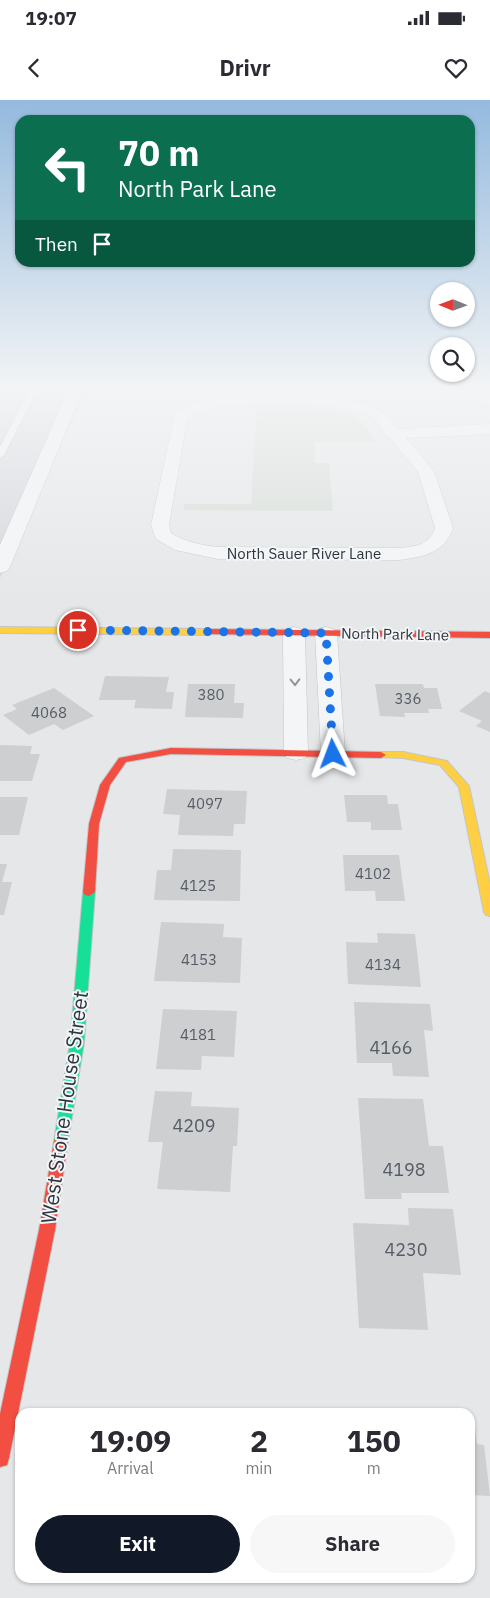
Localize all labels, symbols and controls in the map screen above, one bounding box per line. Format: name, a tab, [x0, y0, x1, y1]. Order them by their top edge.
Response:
text: 19:07	[25, 6, 77, 30]
text: Drivr	[219, 53, 271, 82]
icon: back	[20, 54, 48, 82]
icon: heart	[442, 54, 470, 82]
text: 70 m	[118, 130, 200, 176]
icon: left	[35, 135, 100, 200]
text: North Park Lane	[118, 174, 277, 203]
icon: arrive	[88, 230, 116, 258]
text: Then	[35, 232, 78, 256]
north arrow	[430, 282, 475, 328]
map controls	[430, 282, 475, 382]
button: search	[430, 337, 475, 382]
street label: North Sauer River Lane	[227, 544, 381, 563]
pin	[57, 609, 99, 651]
icon: arrive	[64, 616, 92, 644]
street label: North Park Lane	[341, 624, 449, 644]
one-way arrow	[290, 678, 300, 686]
house number: 380	[197, 685, 225, 704]
house number: 336	[394, 689, 422, 708]
house number: 4068	[31, 703, 67, 722]
position arrow	[306, 727, 358, 779]
house number: 4097	[187, 794, 223, 813]
house number: 4102	[355, 864, 391, 883]
house number: 4125	[180, 876, 216, 895]
house number: 4153	[181, 950, 217, 969]
house number: 4134	[365, 955, 401, 974]
street label: West Stone House Street	[34, 989, 94, 1225]
house number: 4181	[180, 1025, 216, 1044]
house number: 4166	[369, 1036, 413, 1059]
house number: 4209	[172, 1114, 216, 1137]
house number: 4198	[382, 1158, 426, 1181]
house number: 4230	[384, 1238, 428, 1261]
text: 19:09	[89, 1421, 171, 1460]
text: 2	[250, 1421, 268, 1460]
text: 150	[347, 1421, 401, 1460]
text: Arrival	[107, 1458, 154, 1478]
text: min	[245, 1458, 272, 1478]
text: m	[367, 1458, 381, 1478]
button: Exit	[35, 1515, 240, 1573]
button: Share	[250, 1515, 455, 1573]

